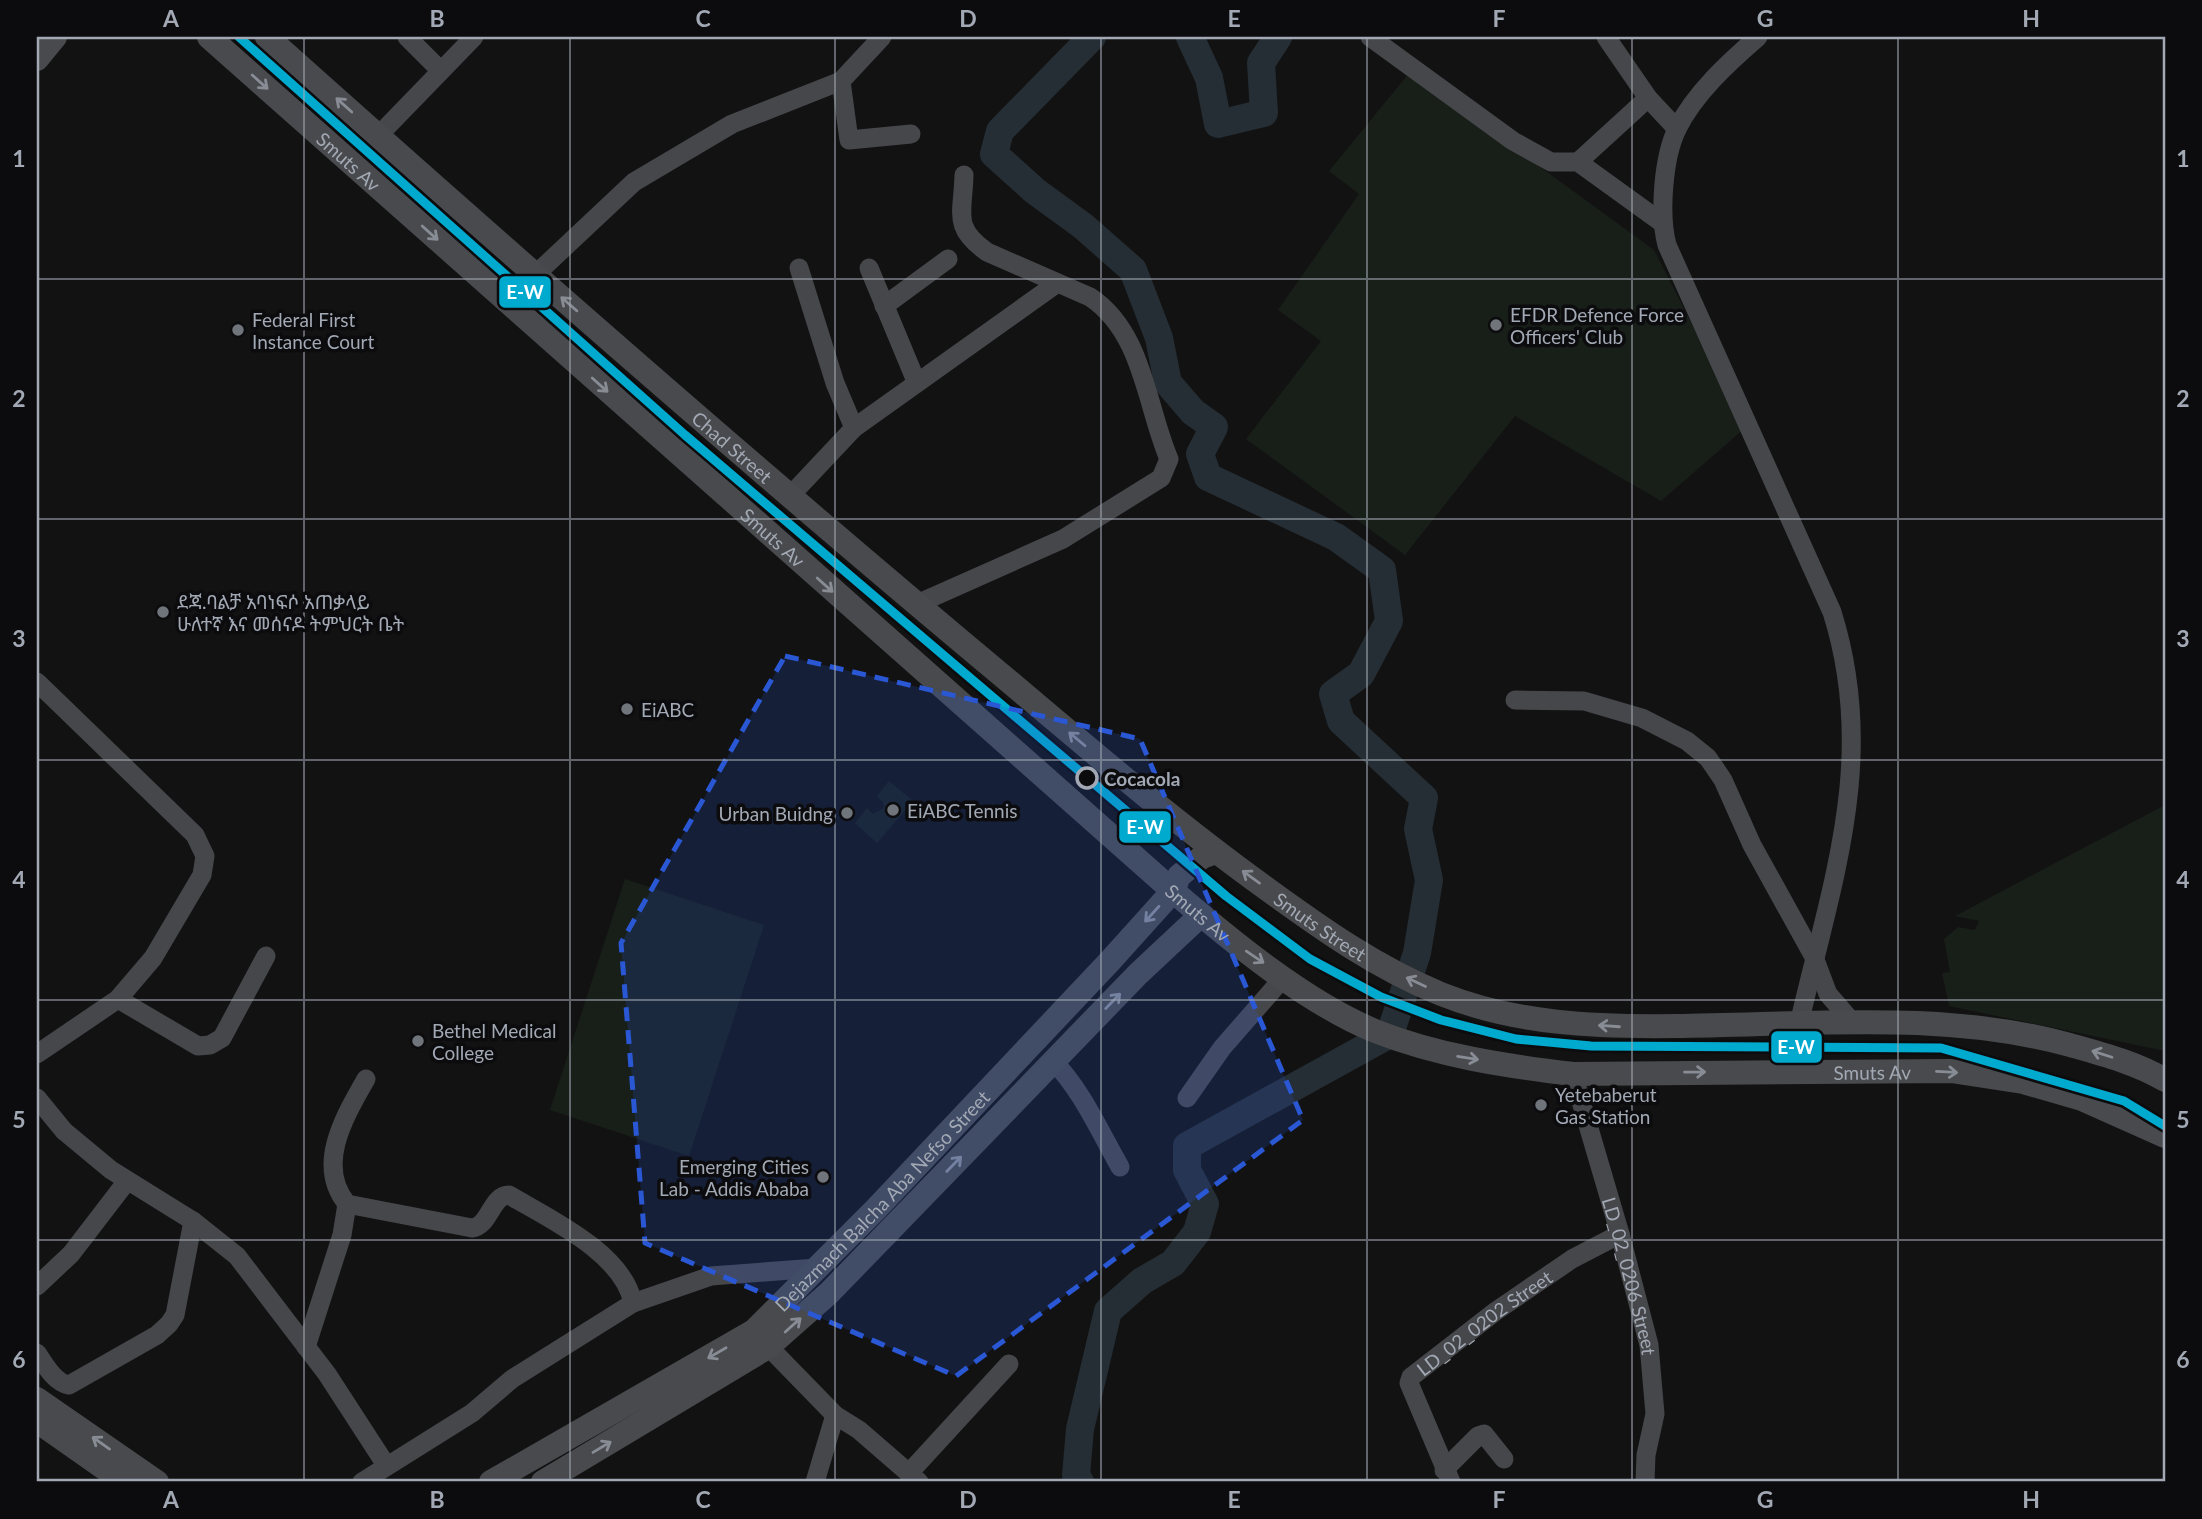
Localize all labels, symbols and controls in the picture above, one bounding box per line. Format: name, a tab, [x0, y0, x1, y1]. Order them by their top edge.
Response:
text: A	[162, 4, 180, 32]
text: B	[429, 4, 445, 32]
text: C	[695, 4, 711, 32]
text: D	[959, 4, 977, 32]
text: E	[1227, 4, 1241, 32]
text: F	[1492, 4, 1506, 32]
text: G	[1757, 4, 1773, 32]
text: H	[2022, 4, 2040, 32]
one-way arrow	[251, 74, 269, 90]
one-way arrow	[336, 97, 353, 114]
street label: Smuts Av	[312, 127, 386, 195]
text: 1	[12, 144, 26, 172]
text: 1	[2176, 144, 2190, 172]
one-way arrow	[421, 225, 438, 242]
line badge: E-W	[498, 275, 552, 309]
text: E-W	[506, 280, 544, 303]
one-way arrow	[561, 296, 579, 312]
place label: EFDR Defence Force Officers' Club	[1510, 303, 1684, 348]
place label: Federal First Instance Court	[252, 308, 374, 353]
marker: EFDR Defence Force Officers' Club	[1488, 317, 1504, 333]
marker: Federal First Instance Court	[230, 322, 246, 338]
one-way arrow	[591, 377, 609, 393]
text: 2	[12, 384, 26, 412]
text: 2	[2176, 384, 2190, 412]
street label: Chad Street	[688, 406, 777, 488]
street label: Smuts Av	[737, 503, 810, 571]
one-way arrow	[816, 577, 834, 593]
place label: ደጃ.ባልቻ አባነፍሶ አጠቃላይ ሁለተኛ እና መሰናዶ ትምህርት ቤት	[177, 590, 405, 635]
marker: ደጃ.ባልቻ አባነፍሶ አጠቃላይ ሁለተኛ እና መሰናዶ ትምህርት ቤት	[155, 604, 171, 620]
text: 3	[12, 624, 26, 652]
text: 3	[2176, 624, 2190, 652]
place label: EiABC	[641, 698, 695, 721]
marker: EiABC	[619, 701, 635, 717]
one-way arrow	[1069, 731, 1087, 747]
marker: Cocacola	[1076, 767, 1098, 789]
place label: Cocacola	[1104, 767, 1180, 790]
place label: EiABC Tennis	[907, 799, 1018, 822]
place label: Urban Buidng	[718, 802, 833, 825]
marker: EiABC Tennis	[885, 802, 901, 818]
marker: Urban Buidng	[839, 805, 855, 821]
line badge: E-W	[1118, 810, 1172, 844]
text: E-W	[1126, 815, 1164, 838]
text: 4	[12, 865, 26, 893]
text: 4	[2176, 865, 2190, 893]
one-way arrow	[1241, 870, 1260, 885]
street label: Smuts Av	[1161, 879, 1235, 946]
street label: Smuts Street	[1270, 887, 1371, 965]
one-way arrow	[1144, 905, 1160, 923]
one-way arrow	[1245, 949, 1264, 964]
one-way arrow	[1406, 975, 1427, 989]
one-way arrow	[1104, 993, 1121, 1010]
place label: Bethel Medical College	[432, 1019, 556, 1064]
one-way arrow	[1598, 1019, 1620, 1032]
line badge: E-W	[1770, 1030, 1823, 1064]
marker: Bethel Medical College	[410, 1033, 426, 1049]
text: E-W	[1777, 1035, 1815, 1058]
one-way arrow	[2092, 1047, 2114, 1059]
one-way arrow	[1457, 1052, 1479, 1065]
street label: Smuts Av	[1833, 1060, 1911, 1083]
one-way arrow	[1683, 1065, 1706, 1079]
one-way arrow	[1935, 1065, 1958, 1078]
place label: Yetebaberut Gas Station	[1555, 1083, 1657, 1128]
street label: Dejazmach Balcha Aba Nefso Street	[769, 1085, 994, 1316]
marker: Yetebaberut Gas Station	[1533, 1097, 1549, 1113]
text: 5	[12, 1105, 26, 1133]
text: 5	[2176, 1105, 2190, 1133]
place label: Emerging Cities Lab - Addis Ababa	[659, 1155, 809, 1200]
one-way arrow	[946, 1155, 962, 1173]
marker: Emerging Cities Lab - Addis Ababa	[815, 1169, 831, 1185]
street label: LD_02_0206 Street	[1598, 1194, 1661, 1356]
street label: LD_02_0202 Street	[1412, 1265, 1556, 1380]
one-way arrow	[784, 1317, 802, 1333]
text: 6	[12, 1345, 26, 1373]
text: 6	[2176, 1345, 2190, 1373]
one-way arrow	[707, 1346, 727, 1360]
one-way arrow	[92, 1436, 111, 1451]
one-way arrow	[591, 1440, 612, 1453]
text: A	[162, 1485, 180, 1513]
text: B	[429, 1485, 445, 1513]
text: C	[695, 1485, 711, 1513]
text: D	[959, 1485, 977, 1513]
text: E	[1227, 1485, 1241, 1513]
text: F	[1492, 1485, 1506, 1513]
text: G	[1757, 1485, 1773, 1513]
text: H	[2022, 1485, 2040, 1513]

